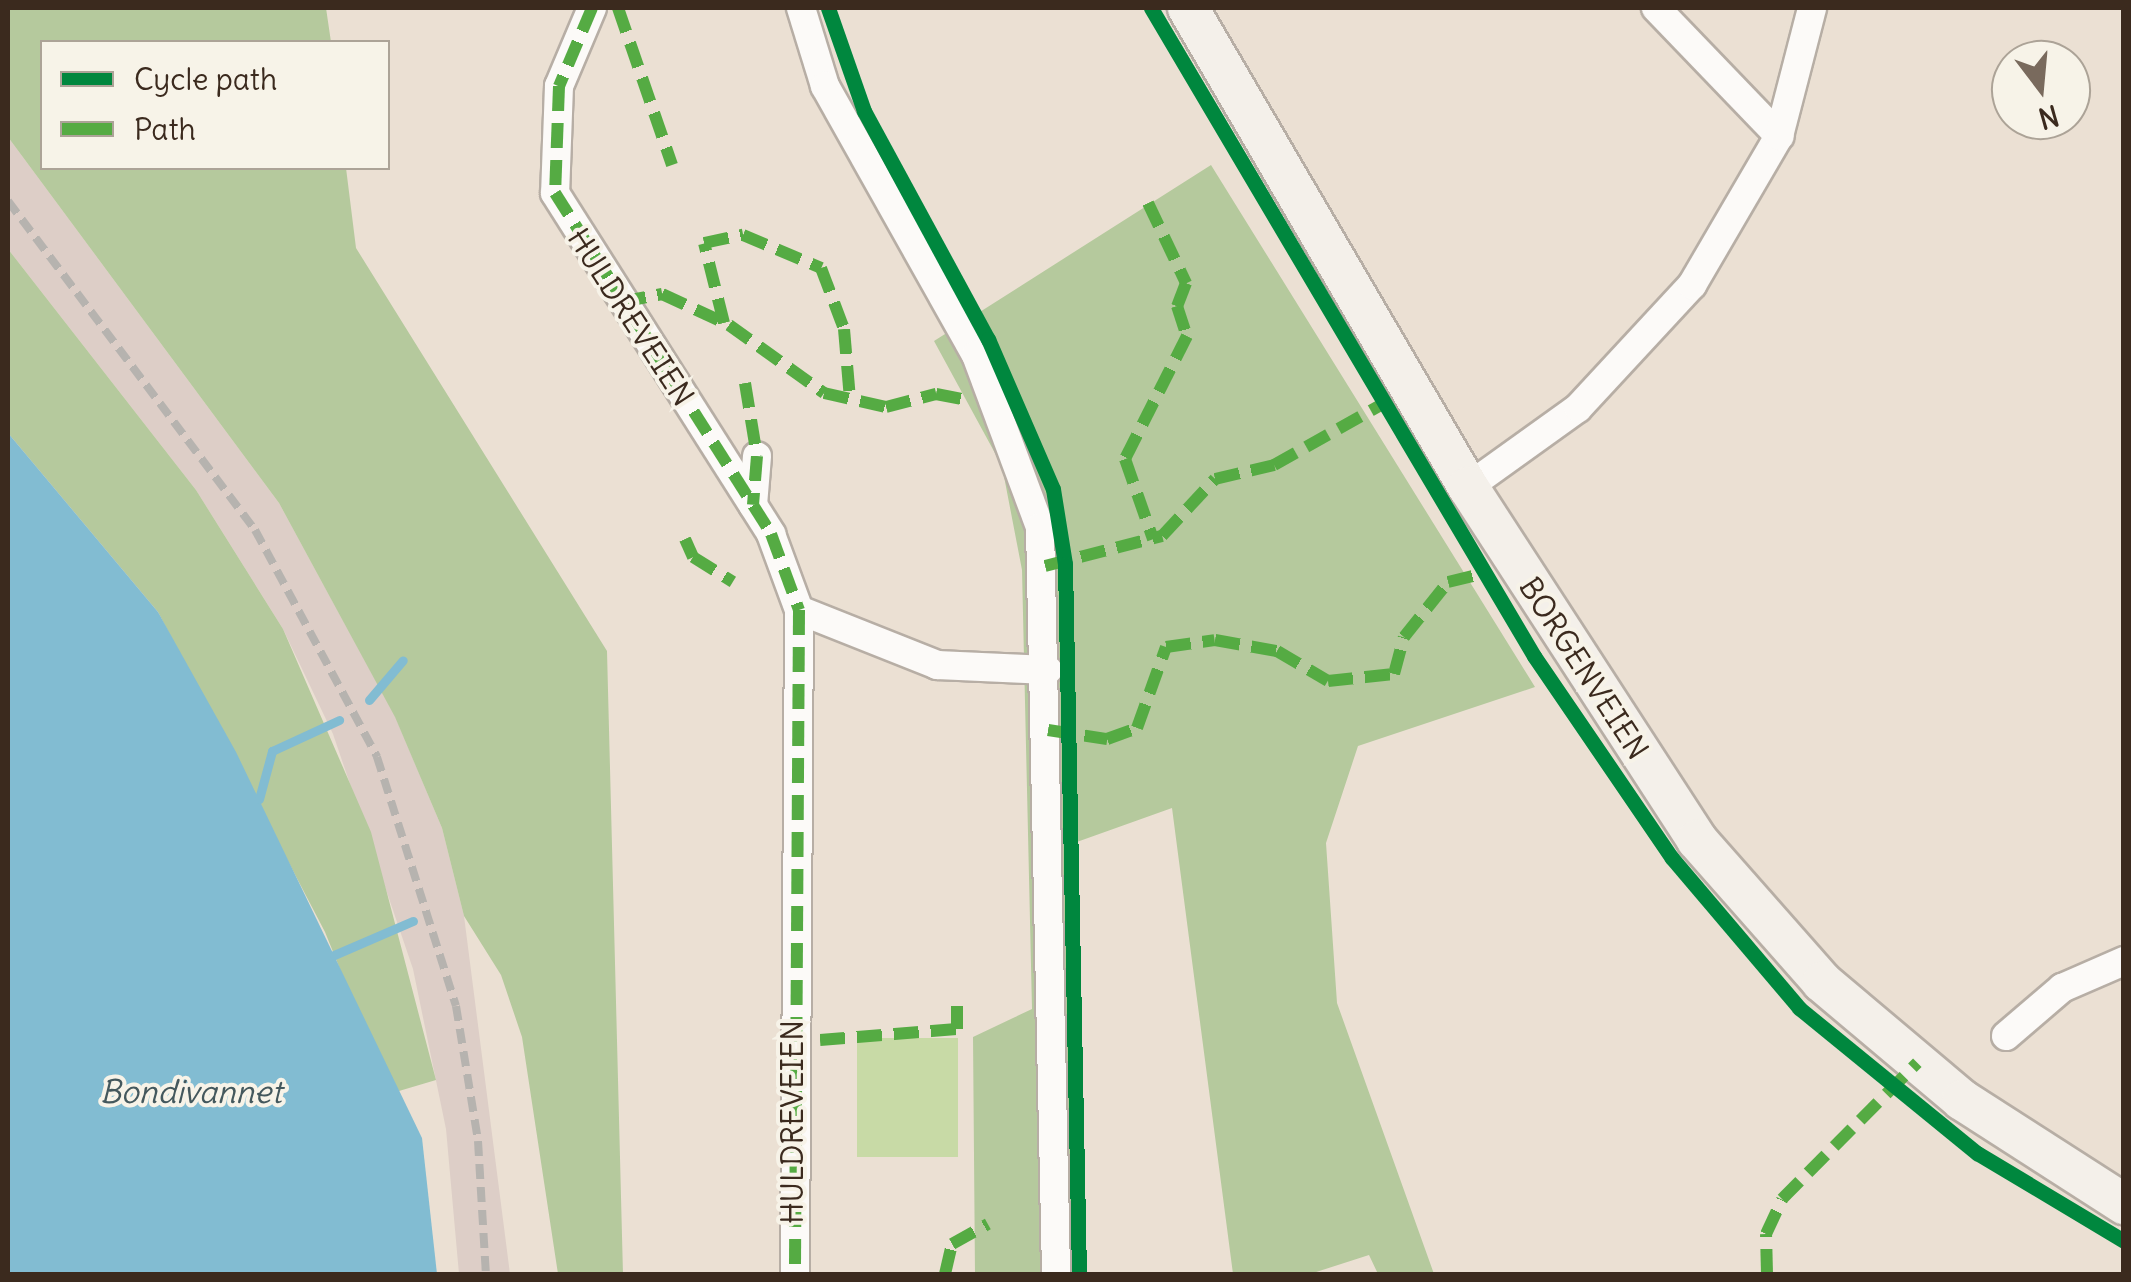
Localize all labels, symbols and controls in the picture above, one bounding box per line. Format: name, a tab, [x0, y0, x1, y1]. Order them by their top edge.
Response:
legend	[40, 40, 390, 170]
north arrow	[1991, 40, 2091, 140]
text: Cycle path	[134, 60, 277, 98]
text: N	[2034, 97, 2063, 137]
text: Path	[134, 110, 196, 148]
street label: HULDREVEIEN	[560, 222, 702, 412]
street label: BORGENVEIEN	[1512, 570, 1656, 766]
street label: HULDREVEIEN	[774, 1020, 810, 1224]
water label: Bondivannet	[100, 1073, 282, 1111]

